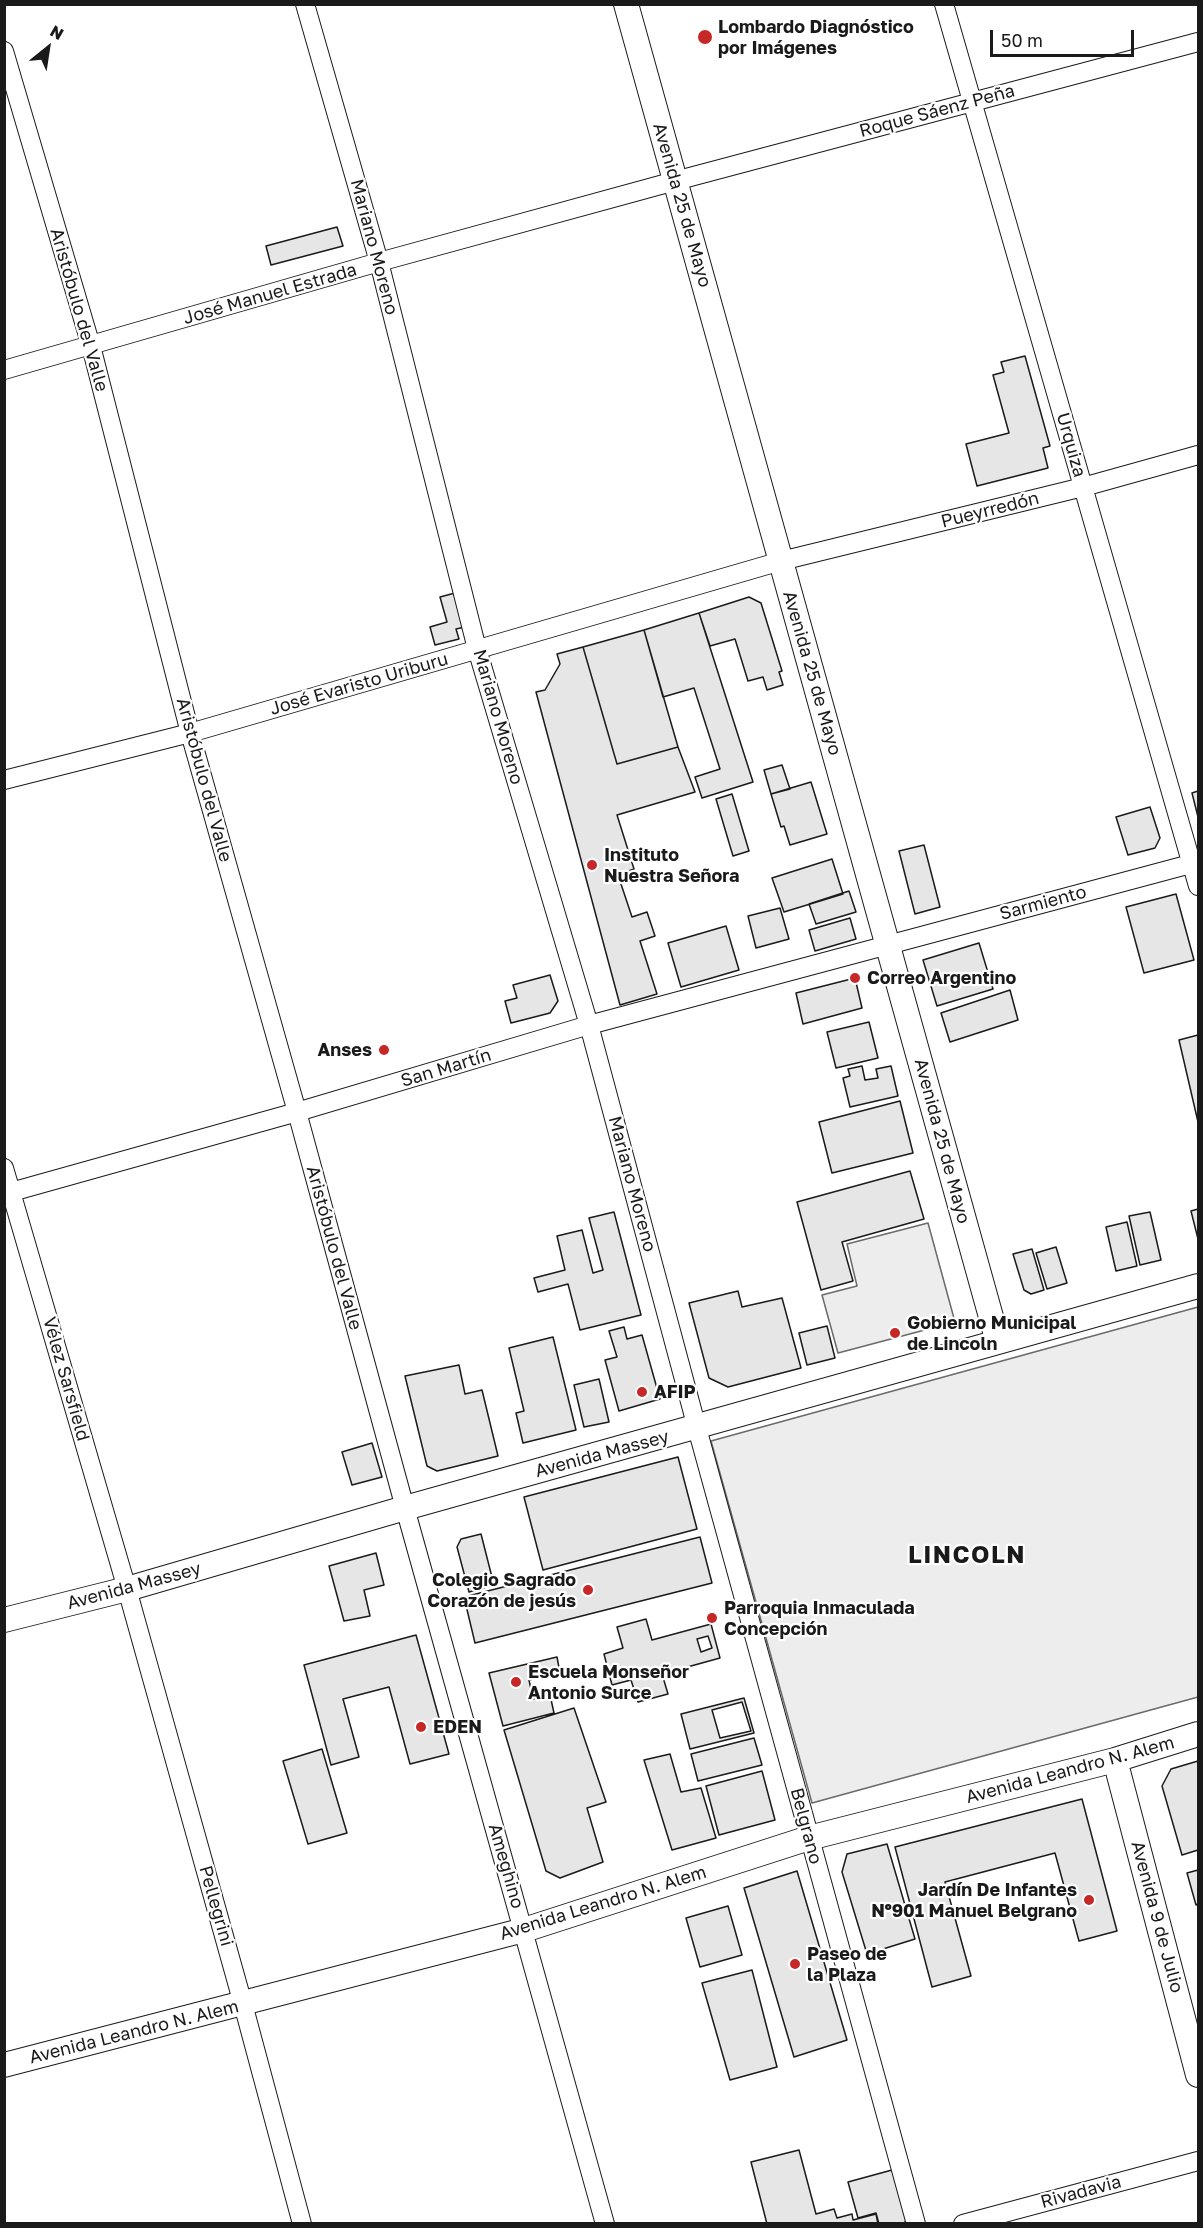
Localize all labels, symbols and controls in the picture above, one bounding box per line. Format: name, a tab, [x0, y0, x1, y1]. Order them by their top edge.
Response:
place label: Lombardo Diagnóstico por Imágenes	[718, 16, 914, 58]
north arrow	[18, 18, 78, 78]
scale bar	[993, 18, 1137, 56]
text: N	[47, 21, 67, 44]
marker: Lombardo Diagnóstico por Imágenes	[696, 28, 714, 46]
text: 50 m	[1001, 29, 1043, 51]
street label: Roque Sáenz Peña	[857, 80, 1017, 142]
street label: Avenida 25 de Mayo	[648, 120, 716, 290]
street label: Mariano Moreno	[346, 177, 402, 317]
street label: Aristóbulo del Valle	[45, 226, 113, 394]
street label: José Manuel Estrada	[181, 259, 359, 329]
street label: Urquiza	[1052, 410, 1090, 480]
street label: Pueyrredón	[939, 487, 1041, 533]
street label: Avenida 25 de Mayo	[778, 588, 846, 758]
street label: Mariano Moreno	[468, 647, 528, 787]
street label: José Evaristo Uriburu	[267, 648, 451, 720]
street label: Aristóbulo del Valle	[172, 696, 236, 864]
place label: Instituto Nuestra Señora	[604, 844, 739, 886]
marker: Instituto Nuestra Señora	[585, 858, 599, 872]
street label: Sarmiento	[997, 881, 1089, 925]
place label: Correo Argentino	[867, 967, 1016, 989]
marker: Correo Argentino	[848, 971, 862, 985]
place label: Anses	[318, 1039, 372, 1061]
marker: Anses	[377, 1043, 391, 1057]
street label: San Martín	[398, 1044, 494, 1092]
street label: Avenida 25 de Mayo	[910, 1056, 974, 1226]
street label: Mariano Moreno	[604, 1114, 660, 1254]
street label: Aristóbulo del Valle	[302, 1164, 366, 1332]
place label: Gobierno Municipal de Lincoln	[907, 1312, 1076, 1354]
street label: Vélez Sarsfield	[38, 1315, 94, 1443]
marker: Gobierno Municipal de Lincoln	[888, 1326, 902, 1340]
place label: AFIP	[654, 1381, 696, 1403]
marker: AFIP	[635, 1385, 649, 1399]
street label: Avenida Massey	[533, 1426, 671, 1482]
district label: LINCOLN	[908, 1541, 1026, 1569]
street label: Avenida Massey	[65, 1558, 203, 1614]
place label: Colegio Sagrado Corazón de jesús	[427, 1569, 576, 1612]
marker: Colegio Sagrado Corazón de jesús	[581, 1583, 595, 1597]
place label: Parroquia Inmaculada Concepción	[724, 1597, 915, 1640]
marker: Parroquia Inmaculada Concepción	[705, 1611, 719, 1625]
place label: Escuela Monseñor Antonio Surce	[528, 1661, 689, 1704]
marker: Escuela Monseñor Antonio Surce	[509, 1675, 523, 1689]
place label: EDEN	[433, 1716, 482, 1738]
marker: EDEN	[414, 1720, 428, 1734]
street label: Avenida Leandro N. Alem	[963, 1732, 1177, 1808]
street label: Belgrano	[785, 1786, 827, 1866]
street label: Ameghino	[484, 1821, 528, 1911]
street label: Avenida 9 de Julio	[1126, 1839, 1188, 1995]
street label: Avenida Leandro N. Alem	[497, 1861, 709, 1945]
street label: Pellegrini	[194, 1863, 238, 1949]
place label: Jardín De Infantes Nº901 Manuel Belgrano	[871, 1879, 1077, 1922]
marker: Jardín De Infantes Nº901 Manuel Belgrano	[1082, 1893, 1096, 1907]
place label: Paseo de la Plaza	[807, 1943, 887, 1986]
marker: Paseo de la Plaza	[788, 1957, 802, 1971]
street label: Avenida Leandro N. Alem	[27, 1996, 241, 2068]
street label: Rivadavia	[1038, 2171, 1124, 2213]

